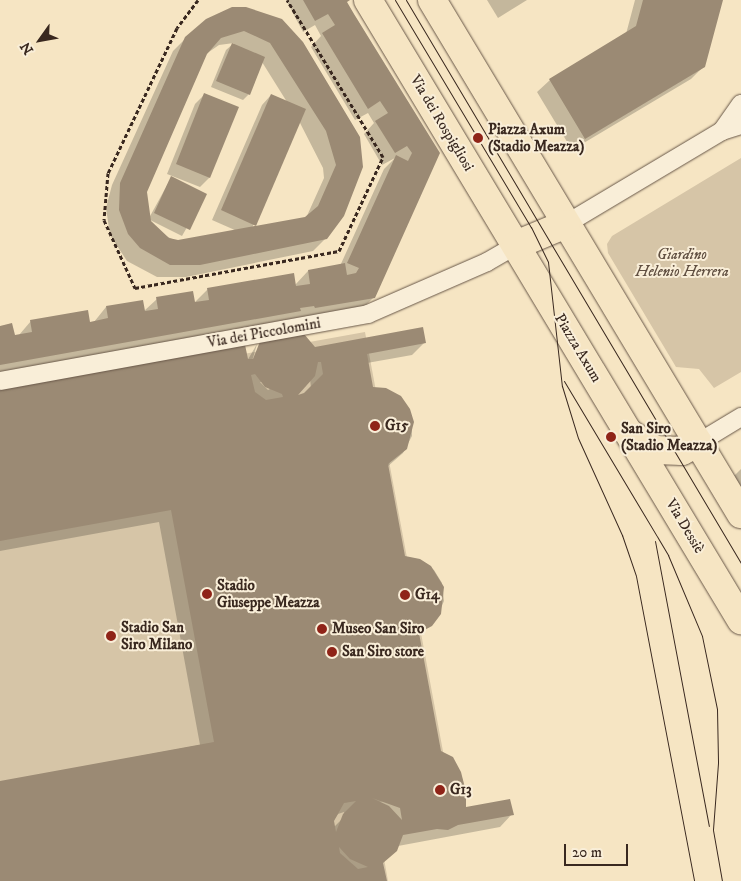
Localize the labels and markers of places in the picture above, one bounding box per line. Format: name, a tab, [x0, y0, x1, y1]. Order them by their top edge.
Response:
place label: Piazza Axum (Stadio Meazza)	[488, 120, 584, 155]
marker: Piazza Axum (Stadio Meazza)	[472, 132, 484, 144]
place label: G15	[385, 417, 408, 435]
place label: San Siro (Stadio Meazza)	[621, 419, 717, 454]
marker: G15	[369, 420, 381, 432]
marker: San Siro (Stadio Meazza)	[605, 431, 617, 443]
place label: Stadio Giuseppe Meazza	[217, 576, 320, 611]
place label: G14	[415, 586, 440, 604]
marker: Stadio Giuseppe Meazza	[201, 588, 213, 600]
marker: G14	[399, 589, 411, 601]
place label: Stadio San Siro Milano	[121, 618, 192, 653]
place label: Museo San Siro	[332, 620, 424, 638]
marker: Museo San Siro	[316, 623, 328, 635]
marker: Stadio San Siro Milano	[105, 630, 117, 642]
place label: San Siro store	[342, 643, 424, 661]
marker: San Siro store	[326, 646, 338, 658]
place label: G13	[450, 781, 472, 799]
marker: G13	[434, 784, 446, 796]

